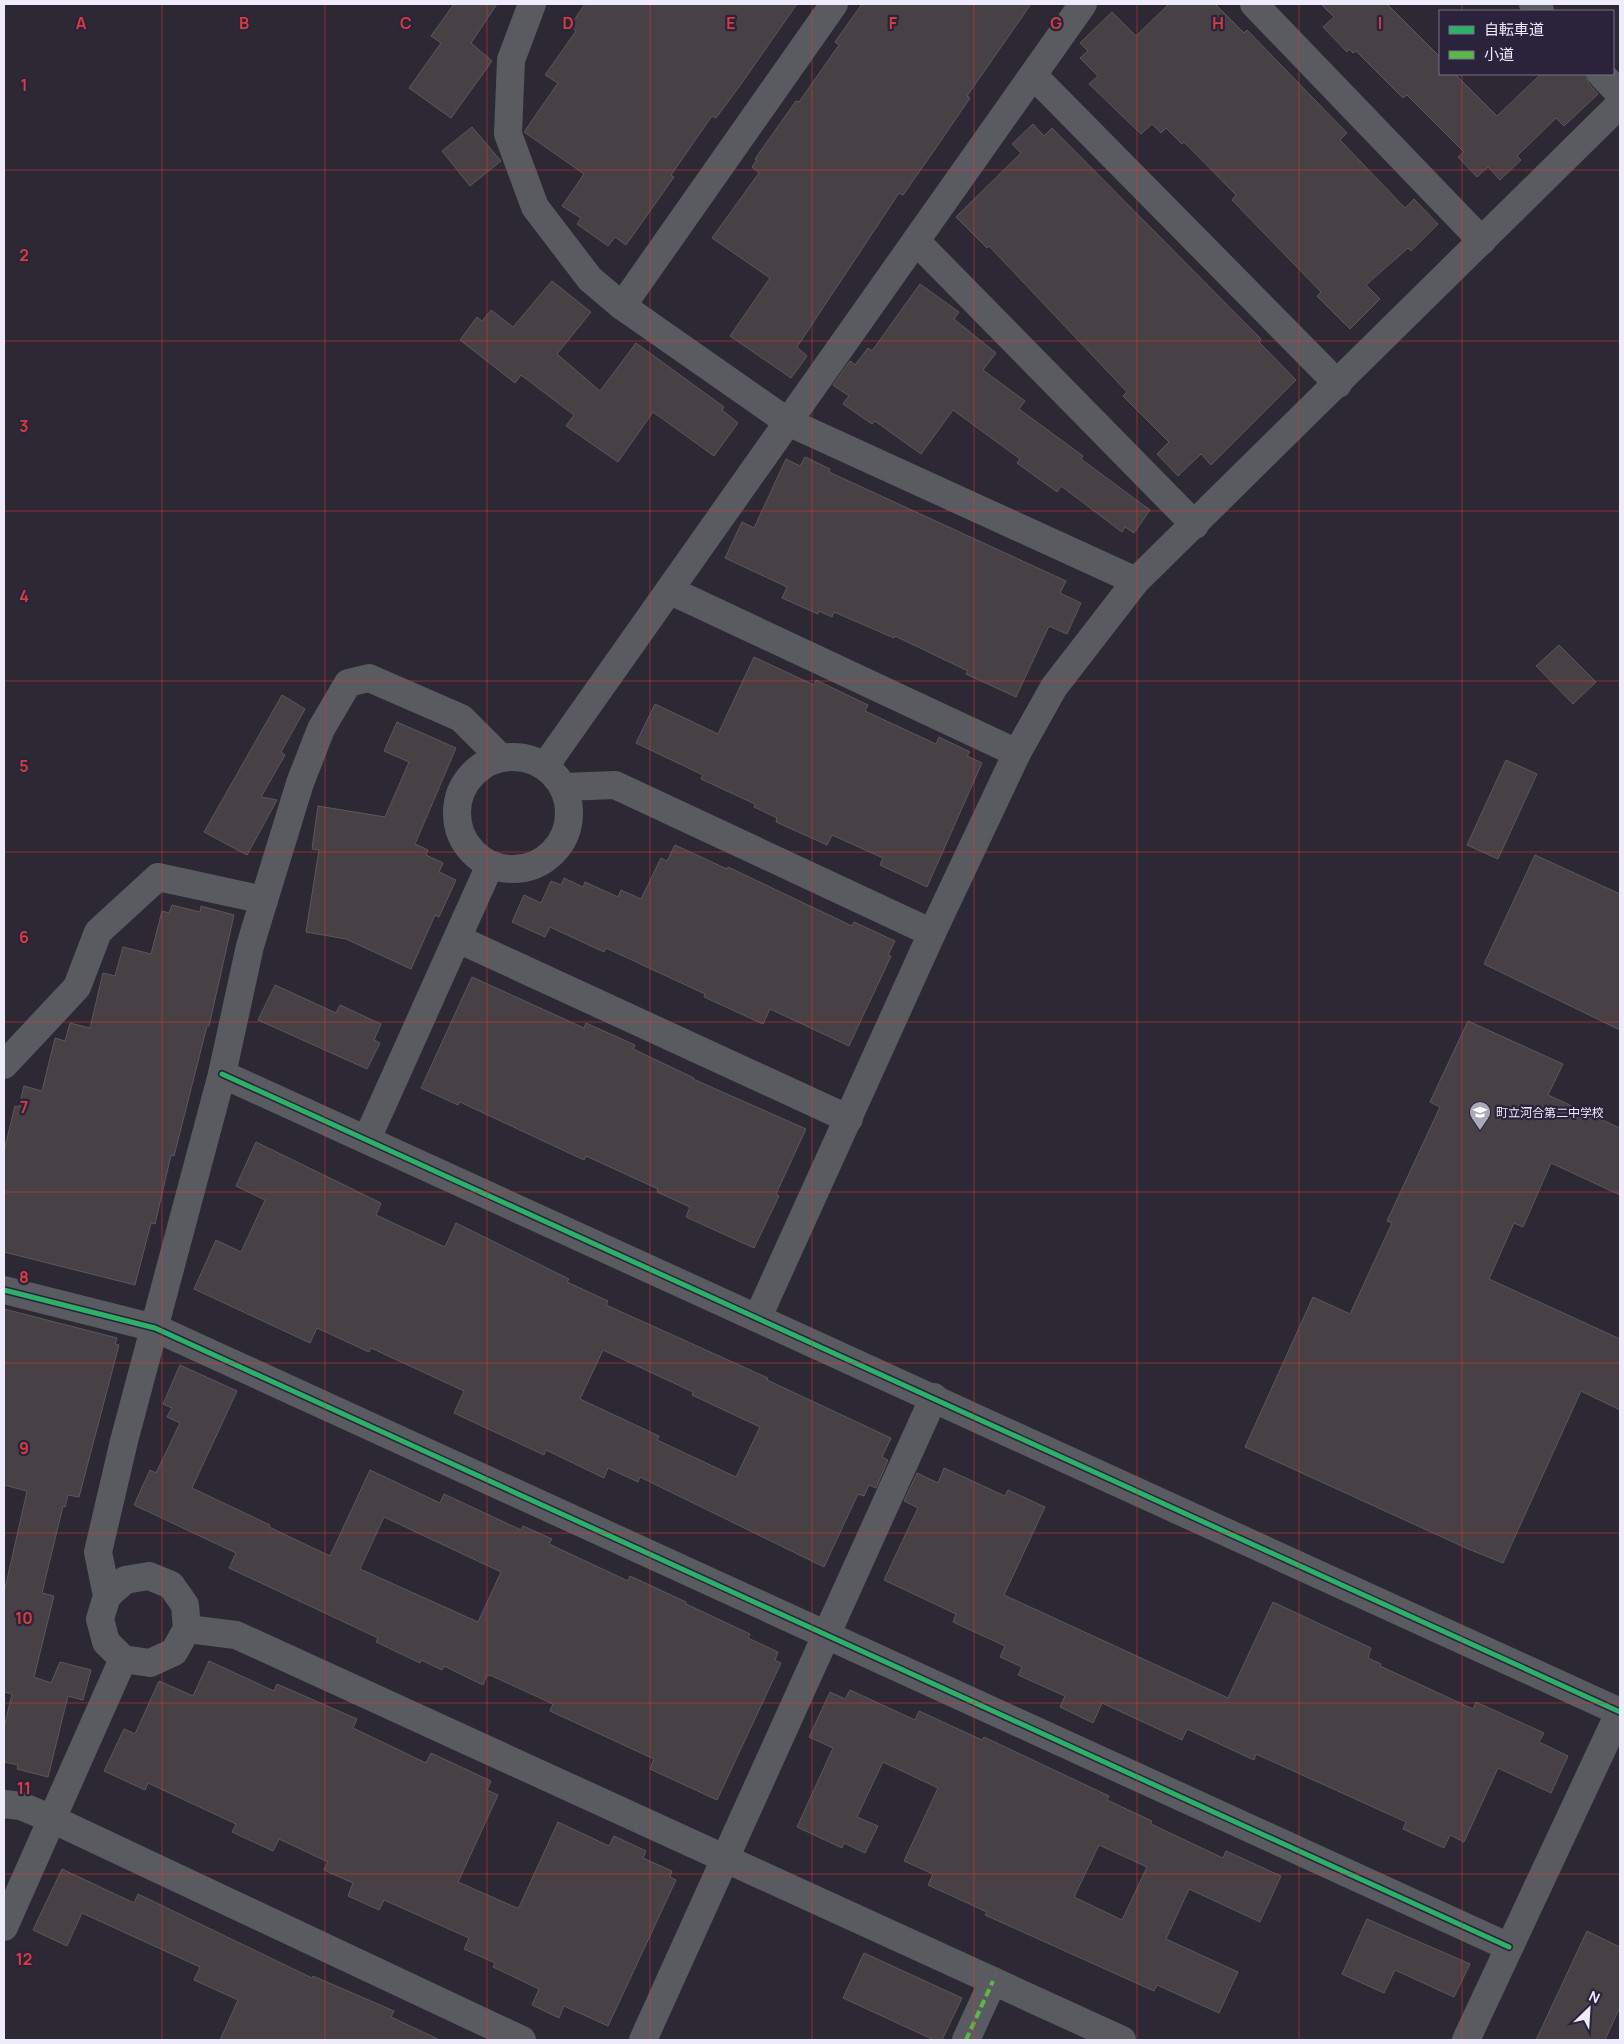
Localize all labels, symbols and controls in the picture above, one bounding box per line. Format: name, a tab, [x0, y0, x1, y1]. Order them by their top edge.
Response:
legend	[1439, 10, 1614, 75]
text: A	[76, 12, 87, 34]
text: B	[239, 12, 249, 34]
text: C	[400, 12, 412, 34]
text: D	[562, 12, 574, 34]
text: E	[726, 12, 736, 34]
text: F	[889, 12, 898, 34]
text: G	[1050, 12, 1062, 34]
text: H	[1212, 12, 1224, 34]
text: I	[1378, 12, 1382, 34]
text: 自転車道	[1484, 19, 1544, 40]
text: 小道	[1484, 44, 1514, 65]
text: 1	[20, 74, 28, 96]
text: 2	[19, 244, 29, 266]
text: 3	[19, 415, 29, 437]
text: 4	[19, 585, 29, 607]
text: 5	[19, 755, 29, 777]
text: 6	[19, 926, 29, 948]
text: 7	[20, 1096, 28, 1118]
school or university icon: 町立河合第二中学校	[1468, 1100, 1492, 1131]
place label: 町立河合第二中学校	[1496, 1104, 1604, 1121]
text: 8	[19, 1266, 29, 1288]
text: 9	[19, 1437, 29, 1459]
text: 10	[15, 1607, 33, 1629]
text: 11	[17, 1777, 31, 1799]
text: 12	[16, 1948, 32, 1970]
north arrow	[1564, 1984, 1614, 2034]
text: N	[1586, 1986, 1603, 2008]

